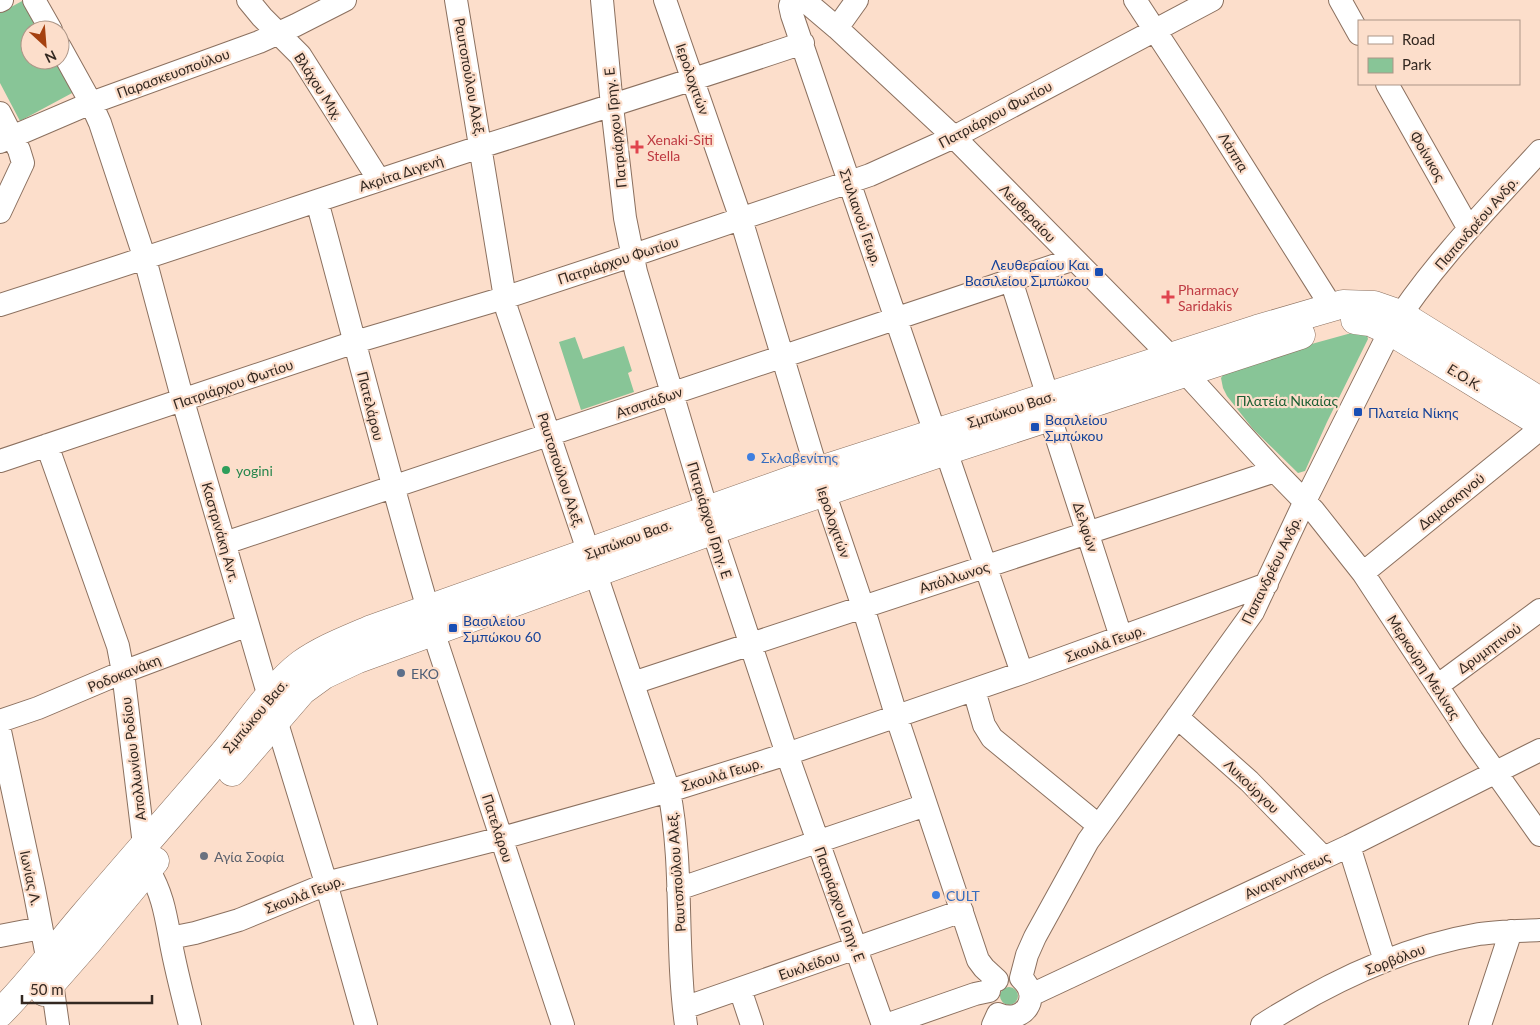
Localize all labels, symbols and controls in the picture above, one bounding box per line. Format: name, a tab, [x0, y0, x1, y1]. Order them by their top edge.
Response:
street label: Ραυτοπούλου Αλεξ.	[451, 16, 489, 138]
north arrow	[20, 20, 70, 70]
legend	[1358, 20, 1520, 85]
text: Road	[1402, 30, 1435, 48]
street label: Ιερολοχιτών	[673, 41, 713, 117]
street label: Παρασκευοπούλου	[114, 45, 232, 101]
text: N	[42, 47, 59, 67]
street label: Βλάχου Μιχ.	[291, 49, 347, 123]
text: Park	[1402, 55, 1432, 73]
street label: Πατριάρχου Γρηγ. Ε	[600, 67, 630, 189]
street label: Πατριάρχου Φωτίου	[935, 77, 1055, 151]
street label: Φοίνικος	[1407, 128, 1449, 185]
street label: Λάππα	[1215, 129, 1253, 175]
place label: Xenaki-Siti Stella	[647, 131, 713, 164]
marker: Xenaki-Siti Stella	[631, 141, 643, 153]
street label: Ακρίτα Διγενή	[357, 151, 445, 195]
street label: Στυλιανού Γεωρ.	[836, 166, 886, 268]
street label: Παπανδρέου Ανδρ.	[1431, 173, 1521, 273]
street label: Λευθεραίου	[996, 181, 1060, 245]
street label: Πατριάρχου Φωτίου	[555, 232, 681, 288]
place label: Λευθεραίου Και Βασιλείου Σμπώκου	[965, 256, 1089, 289]
marker: Λευθεραίου Και Βασιλείου Σμπώκου	[1093, 266, 1105, 278]
place label: Pharmacy Saridakis	[1178, 281, 1239, 314]
marker: Pharmacy Saridakis	[1162, 291, 1174, 303]
street label: Πατριάρχου Φωτίου	[171, 355, 295, 413]
street label: Ε.Ο.Κ.	[1444, 360, 1486, 394]
street label: Πατελάρου	[354, 370, 388, 442]
street label: Ατσιπάδων	[613, 383, 685, 421]
street label: Σμπώκου Βασ.	[965, 387, 1057, 431]
park label: Πλατεία Νικαίας	[1236, 392, 1339, 409]
place label: Πλατεία Νίκης	[1368, 404, 1459, 421]
marker: Πλατεία Νίκης	[1352, 406, 1364, 418]
street label: Ραυτοπούλου Αλεξ.	[534, 410, 588, 530]
place label: Βασιλείου Σμπώκου	[1045, 411, 1107, 444]
marker: Βασιλείου Σμπώκου	[1029, 421, 1041, 433]
place label: Σκλαβενίτης	[761, 449, 839, 466]
marker: Σκλαβενίτης	[745, 451, 757, 463]
street label: Πατριάρχου Γρηγ. Ε	[684, 460, 736, 580]
place label: yogini	[236, 462, 273, 479]
marker: yogini	[220, 464, 232, 476]
street label: Δαμασκηνού	[1414, 469, 1488, 533]
street label: Καστρινάκη Αντ.	[199, 480, 243, 584]
street label: Ιερολοχιτών	[814, 484, 854, 560]
street label: Δελφών	[1070, 500, 1102, 554]
street label: Παπανδρέου Ανδρ.	[1238, 513, 1304, 627]
street label: Σμπώκου Βασ.	[583, 516, 673, 562]
street label: Απόλλωνος	[917, 558, 992, 596]
place label: Βασιλείου Σμπώκου 60	[463, 612, 541, 645]
street label: Μερκούρη Μελίνας	[1384, 612, 1464, 723]
street label: Δρυμητινού	[1454, 619, 1524, 677]
street label: Σκουλά Γεωρ.	[1063, 621, 1147, 665]
marker: Βασιλείου Σμπώκου 60	[447, 622, 459, 634]
street label: Ροδοκανάκη	[85, 651, 163, 695]
place label: ΕΚΟ	[411, 665, 439, 682]
marker: ΕΚΟ	[395, 667, 407, 679]
street label: Σμπώκου Βασ.	[219, 676, 291, 756]
street label: Απολλωνίου Ροδίου	[117, 696, 149, 822]
street label: Σκουλά Γεωρ.	[680, 754, 764, 794]
street label: Λυκούργου	[1221, 756, 1283, 816]
street label: Πατελάρου	[479, 792, 517, 864]
street label: Ραυτοπούλου Αλεξ.	[663, 812, 689, 932]
street label: Πατριάρχου Γρηγ. Ε	[811, 844, 869, 964]
place label: Αγία Σοφία	[214, 848, 285, 865]
street label: Αναγεννήσεως	[1242, 848, 1333, 902]
street label: Ιωνίας Λ.	[17, 849, 45, 907]
marker: Αγία Σοφία	[198, 850, 210, 862]
street label: Σκουλά Γεωρ.	[262, 871, 346, 917]
place label: CULT	[946, 887, 981, 904]
marker: CULT	[930, 889, 942, 901]
street label: Σορβόλου	[1363, 940, 1427, 978]
street label: Ευκλείδου	[776, 947, 842, 983]
scale bar	[22, 972, 152, 1004]
text: 50 m	[30, 980, 64, 998]

